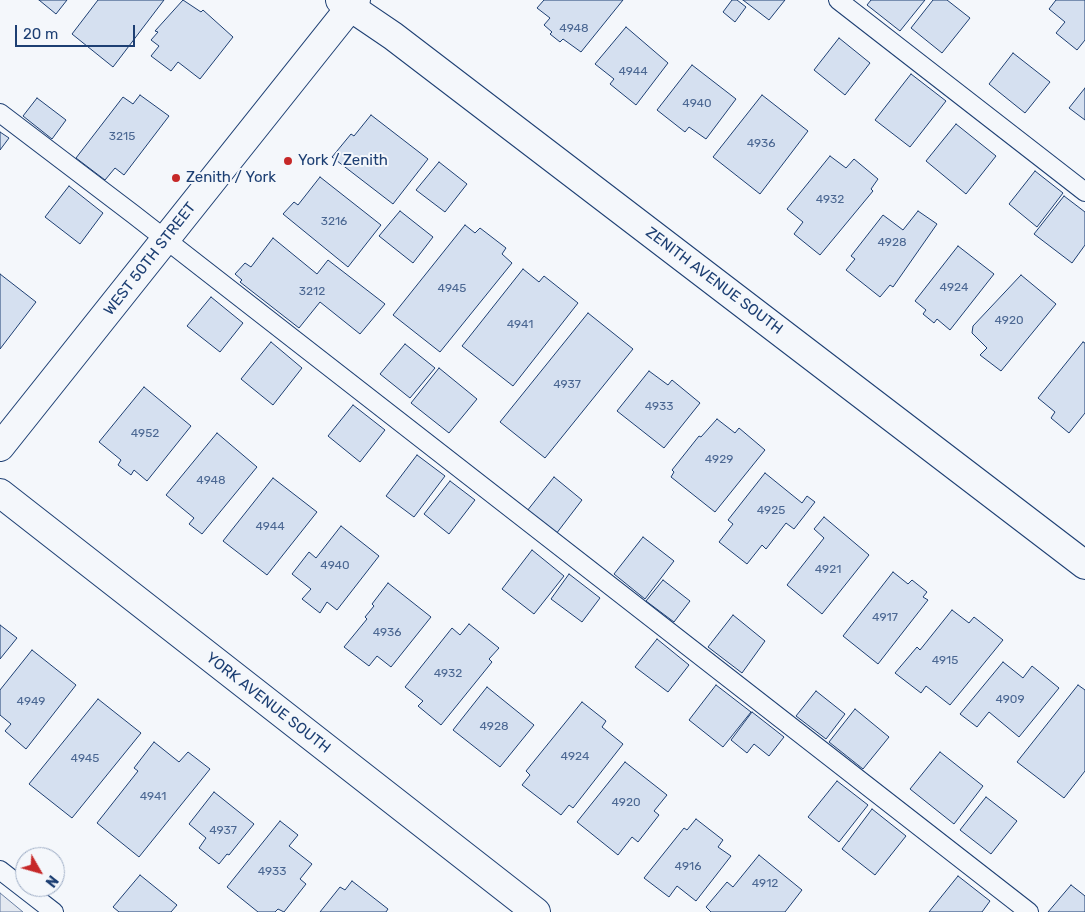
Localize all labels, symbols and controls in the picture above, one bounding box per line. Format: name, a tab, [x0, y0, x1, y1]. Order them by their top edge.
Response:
scale bar	[18, 15, 138, 47]
house number: 4948	[559, 22, 589, 36]
text: 20 m	[23, 25, 58, 43]
house number: 4944	[618, 65, 648, 79]
house number: 4940	[682, 97, 712, 111]
house number: 3215	[109, 130, 135, 144]
house number: 4936	[747, 137, 775, 151]
place label: York / Zenith	[298, 152, 388, 170]
marker: York / Zenith	[282, 155, 294, 167]
place label: Zenith / York	[186, 169, 276, 187]
marker: Zenith / York	[170, 172, 182, 184]
house number: 4932	[816, 193, 844, 207]
street label: WEST 50TH STREET	[100, 199, 200, 319]
house number: 3216	[321, 215, 347, 229]
street label: ZENITH AVENUE SOUTH	[642, 224, 786, 338]
house number: 4928	[877, 236, 907, 250]
house number: 4924	[940, 281, 968, 295]
house number: 4945	[438, 282, 466, 296]
house number: 3212	[299, 285, 325, 299]
house number: 4920	[994, 314, 1024, 328]
house number: 4941	[507, 318, 533, 332]
house number: 4937	[553, 378, 581, 392]
house number: 4933	[645, 400, 673, 414]
house number: 4952	[131, 427, 159, 441]
house number: 4929	[705, 453, 733, 467]
house number: 4948	[196, 474, 226, 488]
house number: 4925	[757, 504, 785, 518]
house number: 4944	[255, 520, 285, 534]
house number: 4940	[320, 559, 350, 573]
house number: 4921	[815, 563, 841, 577]
house number: 4917	[872, 611, 898, 625]
house number: 4936	[373, 626, 401, 640]
street label: YORK AVENUE SOUTH	[202, 649, 334, 757]
house number: 4915	[932, 654, 958, 668]
house number: 4932	[434, 667, 462, 681]
house number: 4909	[995, 693, 1025, 707]
house number: 4949	[17, 695, 45, 709]
house number: 4928	[479, 720, 509, 734]
house number: 4924	[561, 750, 589, 764]
house number: 4945	[71, 752, 99, 766]
house number: 4941	[140, 790, 166, 804]
house number: 4920	[611, 796, 641, 810]
house number: 4937	[209, 824, 237, 838]
north arrow	[15, 847, 65, 897]
house number: 4916	[675, 860, 701, 874]
house number: 4933	[258, 865, 286, 879]
text: N	[42, 872, 61, 890]
house number: 4912	[752, 877, 778, 891]

